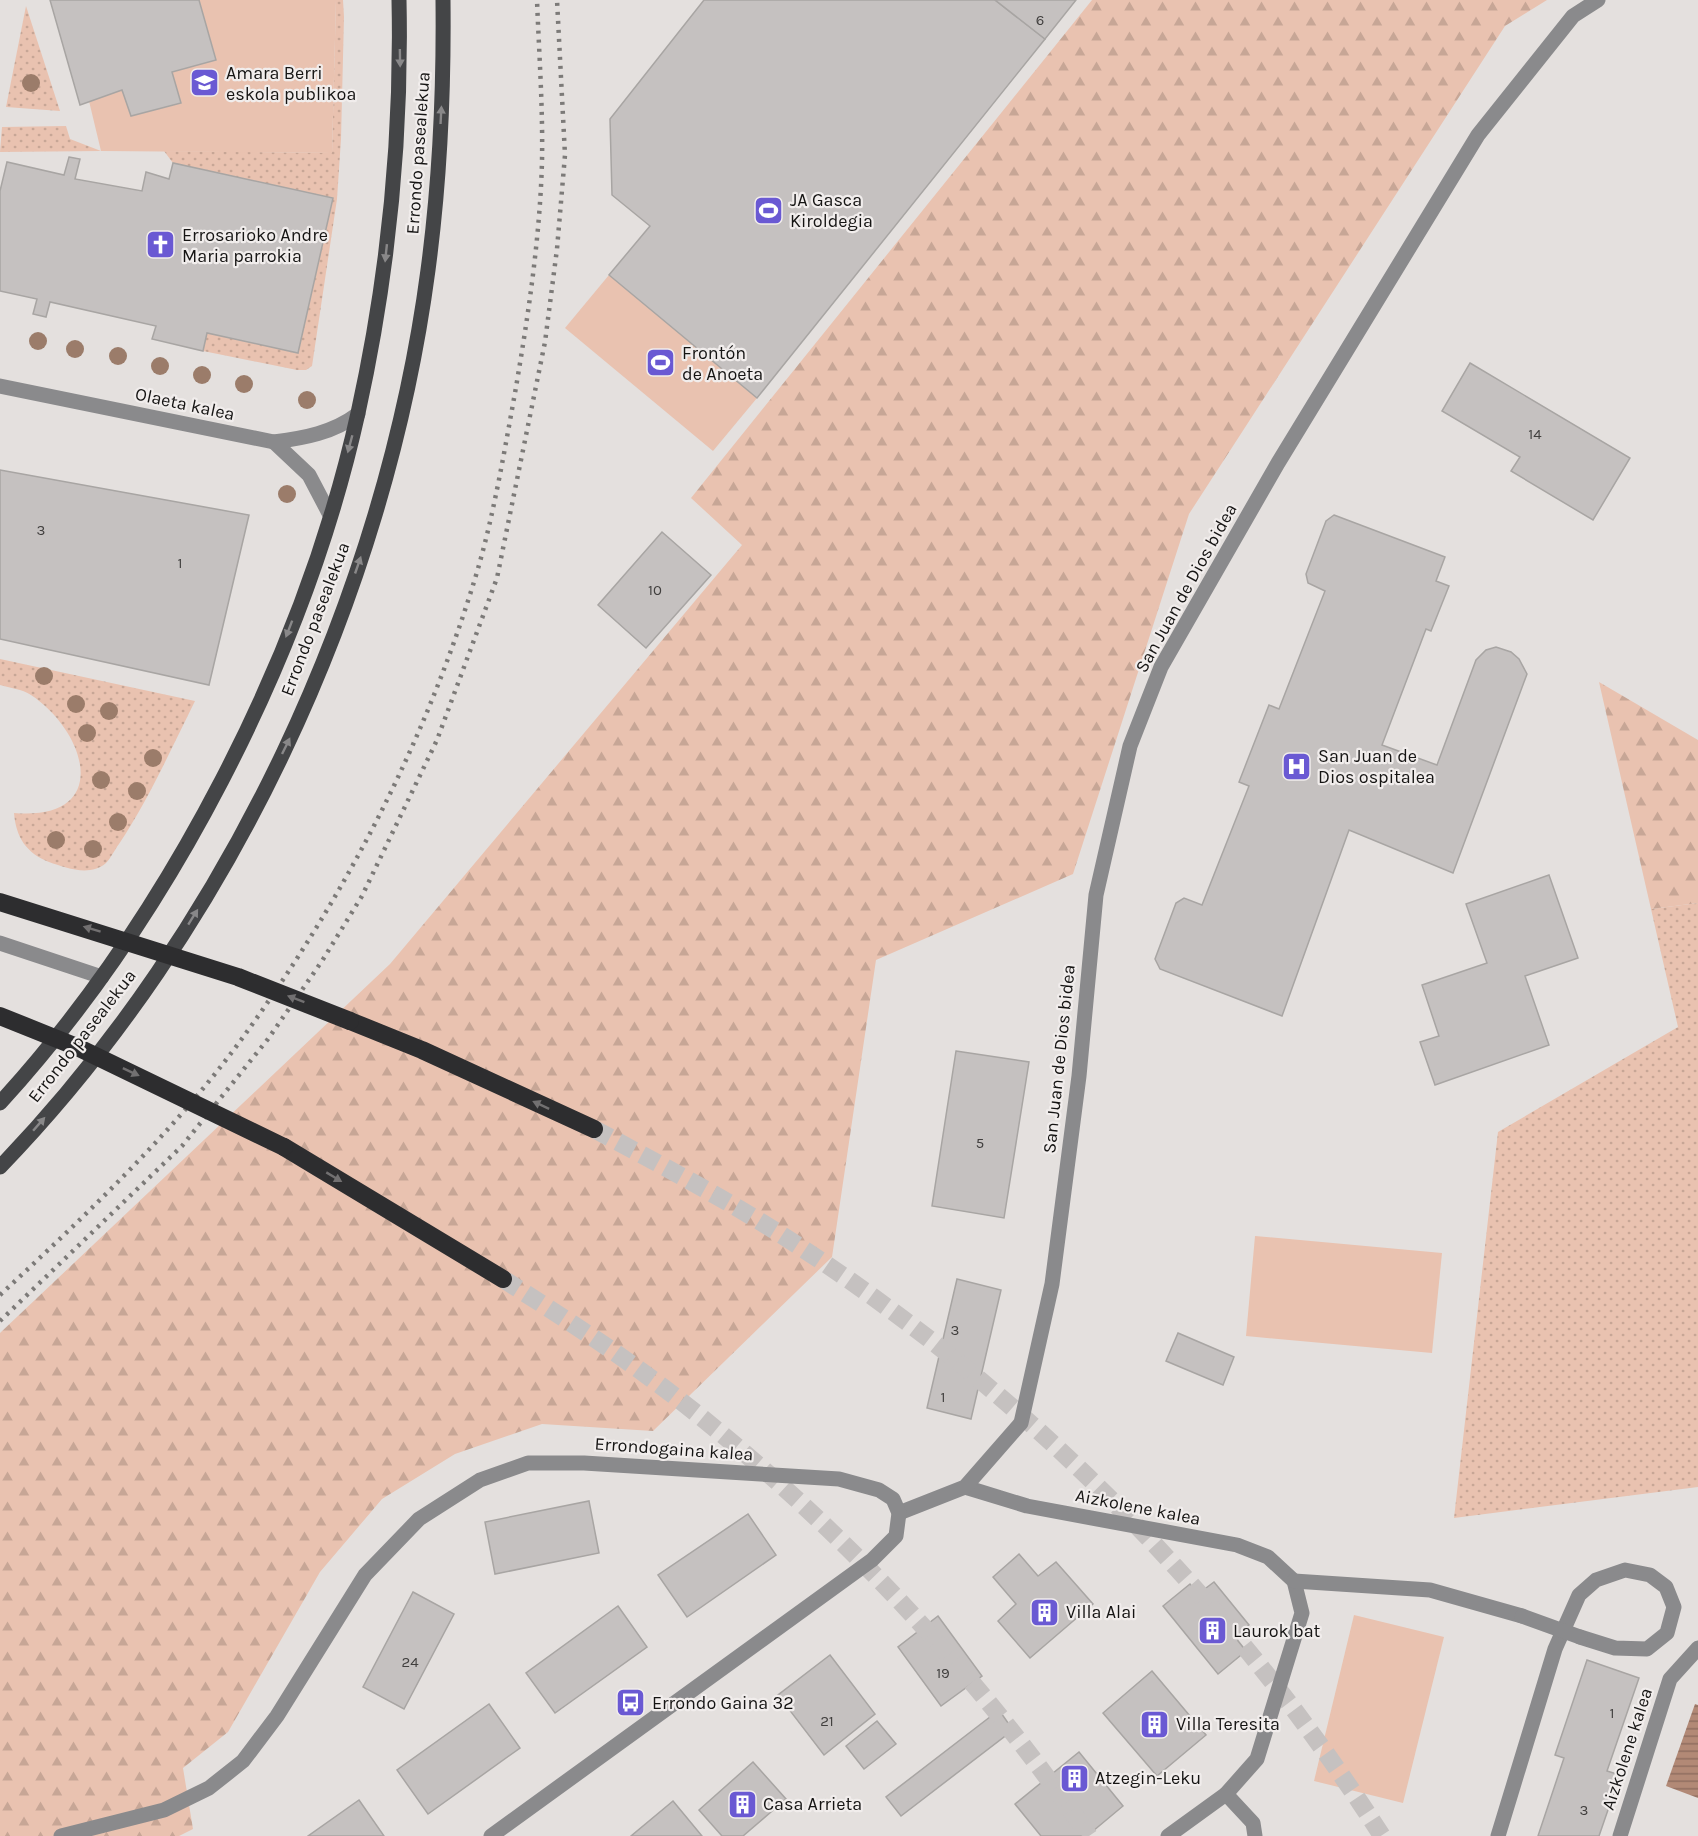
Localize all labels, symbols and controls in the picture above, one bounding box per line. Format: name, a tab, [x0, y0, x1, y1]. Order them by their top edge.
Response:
house number: 6	[1036, 11, 1044, 29]
one-way arrow	[396, 49, 405, 68]
place label: Amara Berri eskola publikoa	[226, 62, 356, 105]
school or university icon: Amara Berri eskola publikoa	[189, 67, 221, 99]
street label: Errondo pasealekua	[401, 71, 435, 235]
one-way arrow	[437, 105, 446, 124]
place label: JA Gasca Kiroldegia	[790, 189, 873, 232]
sports icon: JA Gasca Kiroldegia	[753, 194, 785, 226]
place label: Errosarioko Andre Maria parrokia	[182, 224, 328, 267]
church icon: Errosarioko Andre Maria parrokia	[145, 229, 177, 261]
one-way arrow	[382, 243, 391, 262]
place label: Frontón de Anoeta	[682, 342, 763, 385]
sports icon: Frontón de Anoeta	[645, 347, 677, 379]
street label: Olaeta kalea	[133, 383, 237, 425]
house number: 14	[1528, 425, 1542, 443]
one-way arrow	[345, 435, 354, 453]
street label: San Juan de Dios bidea	[1130, 500, 1242, 676]
house number: 3	[37, 521, 45, 539]
street label: Errondo pasealekua	[276, 539, 354, 699]
house number: 1	[178, 554, 182, 572]
one-way arrow	[354, 556, 364, 574]
house number: 10	[648, 581, 662, 599]
one-way arrow	[284, 621, 294, 639]
one-way arrow	[281, 737, 290, 754]
place label: San Juan de Dios ospitalea	[1318, 745, 1435, 788]
hospital icon: San Juan de Dios ospitalea	[1281, 750, 1313, 782]
one-way arrow	[187, 909, 198, 925]
one-way arrow	[83, 924, 101, 933]
street label: San Juan de Dios bidea	[1038, 963, 1080, 1155]
street label: Errondo pasealekua	[23, 965, 141, 1107]
one-way arrow	[287, 994, 305, 1004]
one-way arrow	[122, 1068, 140, 1077]
one-way arrow	[533, 1100, 550, 1109]
one-way arrow	[32, 1117, 45, 1132]
house number: 5	[976, 1134, 984, 1152]
one-way arrow	[326, 1171, 342, 1182]
house number: 3	[951, 1321, 959, 1339]
house number: 1	[941, 1388, 945, 1406]
street label: Errondogaina kalea	[594, 1432, 754, 1466]
street label: Aizkolene kalea	[1073, 1484, 1203, 1530]
building icon: Villa Alai	[1029, 1596, 1061, 1628]
place label: Villa Alai	[1066, 1601, 1136, 1623]
building icon: Laurok bat	[1196, 1615, 1228, 1647]
place label: Laurok bat	[1233, 1620, 1321, 1642]
house number: 24	[401, 1653, 419, 1671]
house number: 19	[936, 1664, 950, 1682]
street label: Aizkolene kalea	[1597, 1685, 1657, 1813]
bus stop icon: Errondo Gaina 32	[615, 1687, 647, 1719]
place label: Errondo Gaina 32	[652, 1692, 794, 1714]
house number: 1	[1610, 1704, 1614, 1722]
building icon: Villa Teresita	[1139, 1708, 1171, 1740]
house number: 21	[820, 1712, 834, 1730]
place label: Villa Teresita	[1176, 1713, 1280, 1735]
building icon: Atzegin-Leku	[1058, 1762, 1090, 1794]
place label: Atzegin-Leku	[1095, 1767, 1201, 1789]
building icon: Casa Arrieta	[726, 1788, 758, 1820]
place label: Casa Arrieta	[763, 1793, 862, 1815]
house number: 3	[1580, 1801, 1588, 1819]

